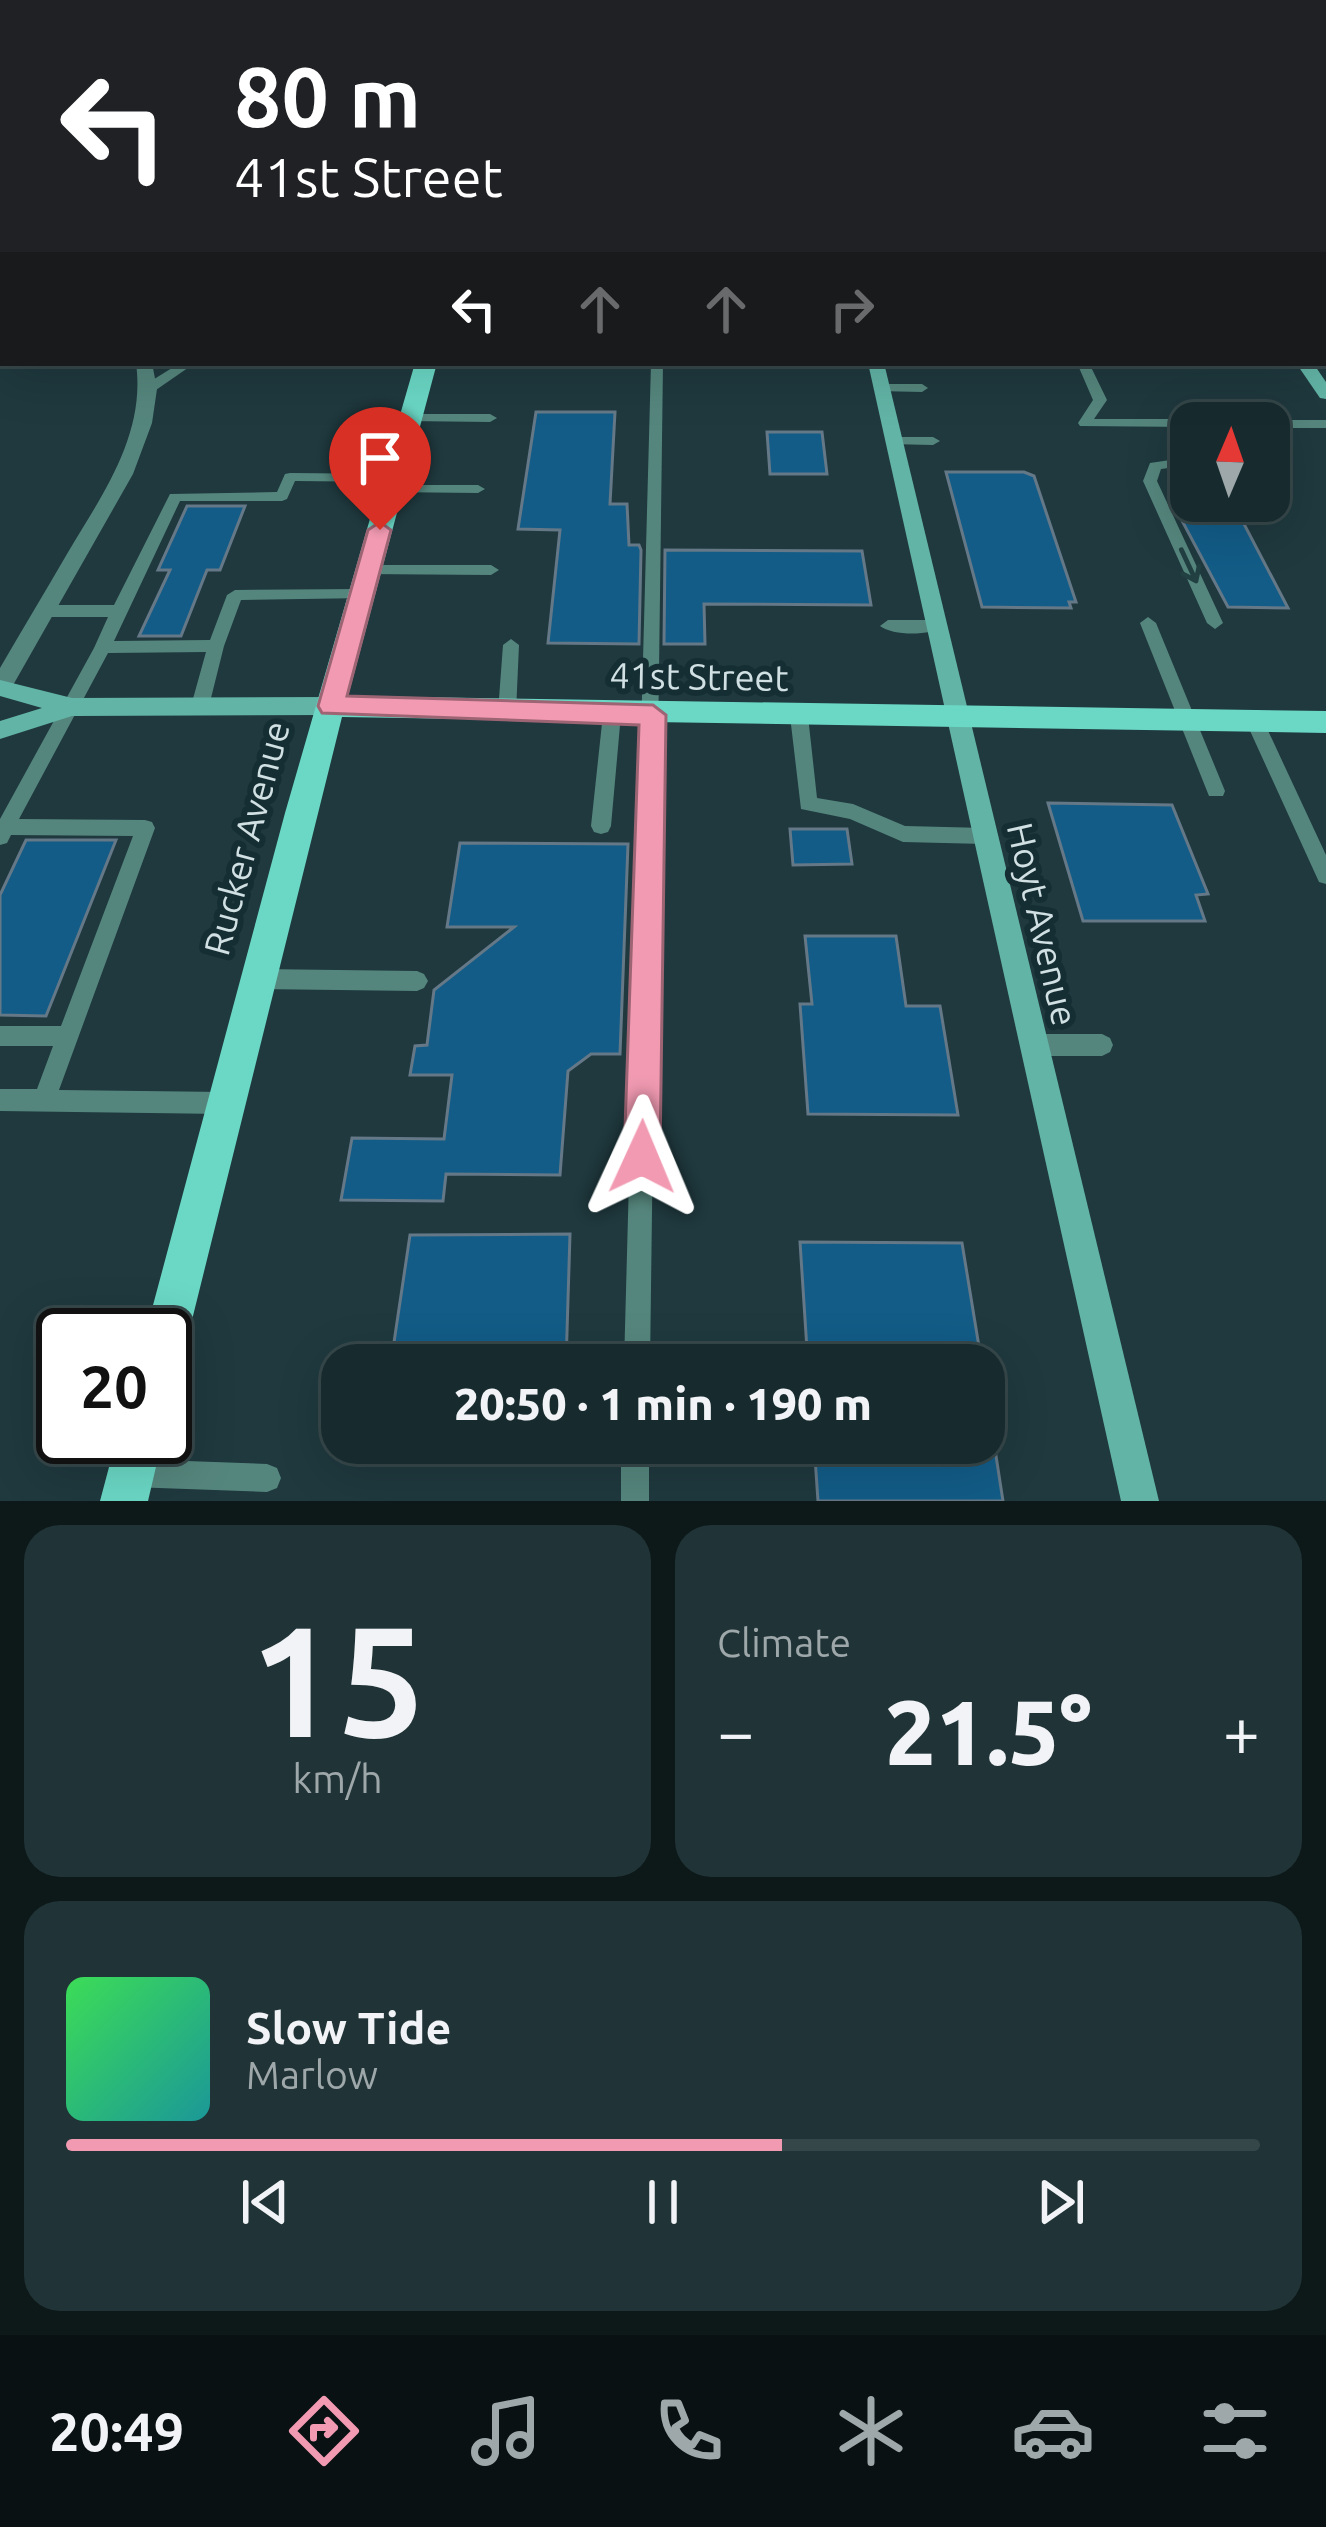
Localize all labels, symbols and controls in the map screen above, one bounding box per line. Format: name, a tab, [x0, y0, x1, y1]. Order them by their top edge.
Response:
icon: left	[36, 48, 192, 204]
text: 80 m	[234, 49, 421, 143]
text: 41st Street	[234, 147, 503, 207]
icon: left	[441, 276, 507, 342]
icon: ahead	[567, 276, 633, 342]
icon: ahead	[693, 276, 759, 342]
icon: right	[819, 276, 885, 342]
north arrow	[1170, 402, 1290, 522]
map controls	[1170, 402, 1290, 522]
pin	[329, 407, 431, 530]
icon: arrive	[347, 425, 413, 491]
one-way arrow	[1179, 547, 1201, 583]
street label: 41st Street	[609, 654, 789, 698]
street label: Rucker Avenue	[195, 717, 297, 959]
street label: Hoyt Avenue	[1000, 818, 1086, 1030]
position arrow	[579, 1094, 705, 1220]
speed limit sign: 20	[36, 1308, 192, 1464]
text: 20:50 · 1 min · 190 m	[454, 1378, 872, 1429]
text: 15	[250, 1592, 425, 1766]
text: Climate	[717, 1621, 851, 1664]
text: 21.5°	[885, 1681, 1092, 1782]
text: −	[717, 1694, 754, 1768]
text: +	[1223, 1694, 1260, 1768]
text: km/h	[292, 1757, 383, 1800]
text: Slow Tide	[246, 2002, 451, 2053]
text: Marlow	[246, 2053, 378, 2096]
icon: previous	[232, 2169, 298, 2235]
icon: pause	[630, 2169, 696, 2235]
icon: next	[1028, 2169, 1094, 2235]
icon: directions	[282, 2389, 366, 2473]
icon: music	[464, 2389, 548, 2473]
icon: phone	[647, 2389, 731, 2473]
icon: climate	[829, 2389, 913, 2473]
icon: car	[1011, 2389, 1095, 2473]
icon: filters	[1193, 2389, 1277, 2473]
text: 20:49	[49, 2401, 184, 2461]

